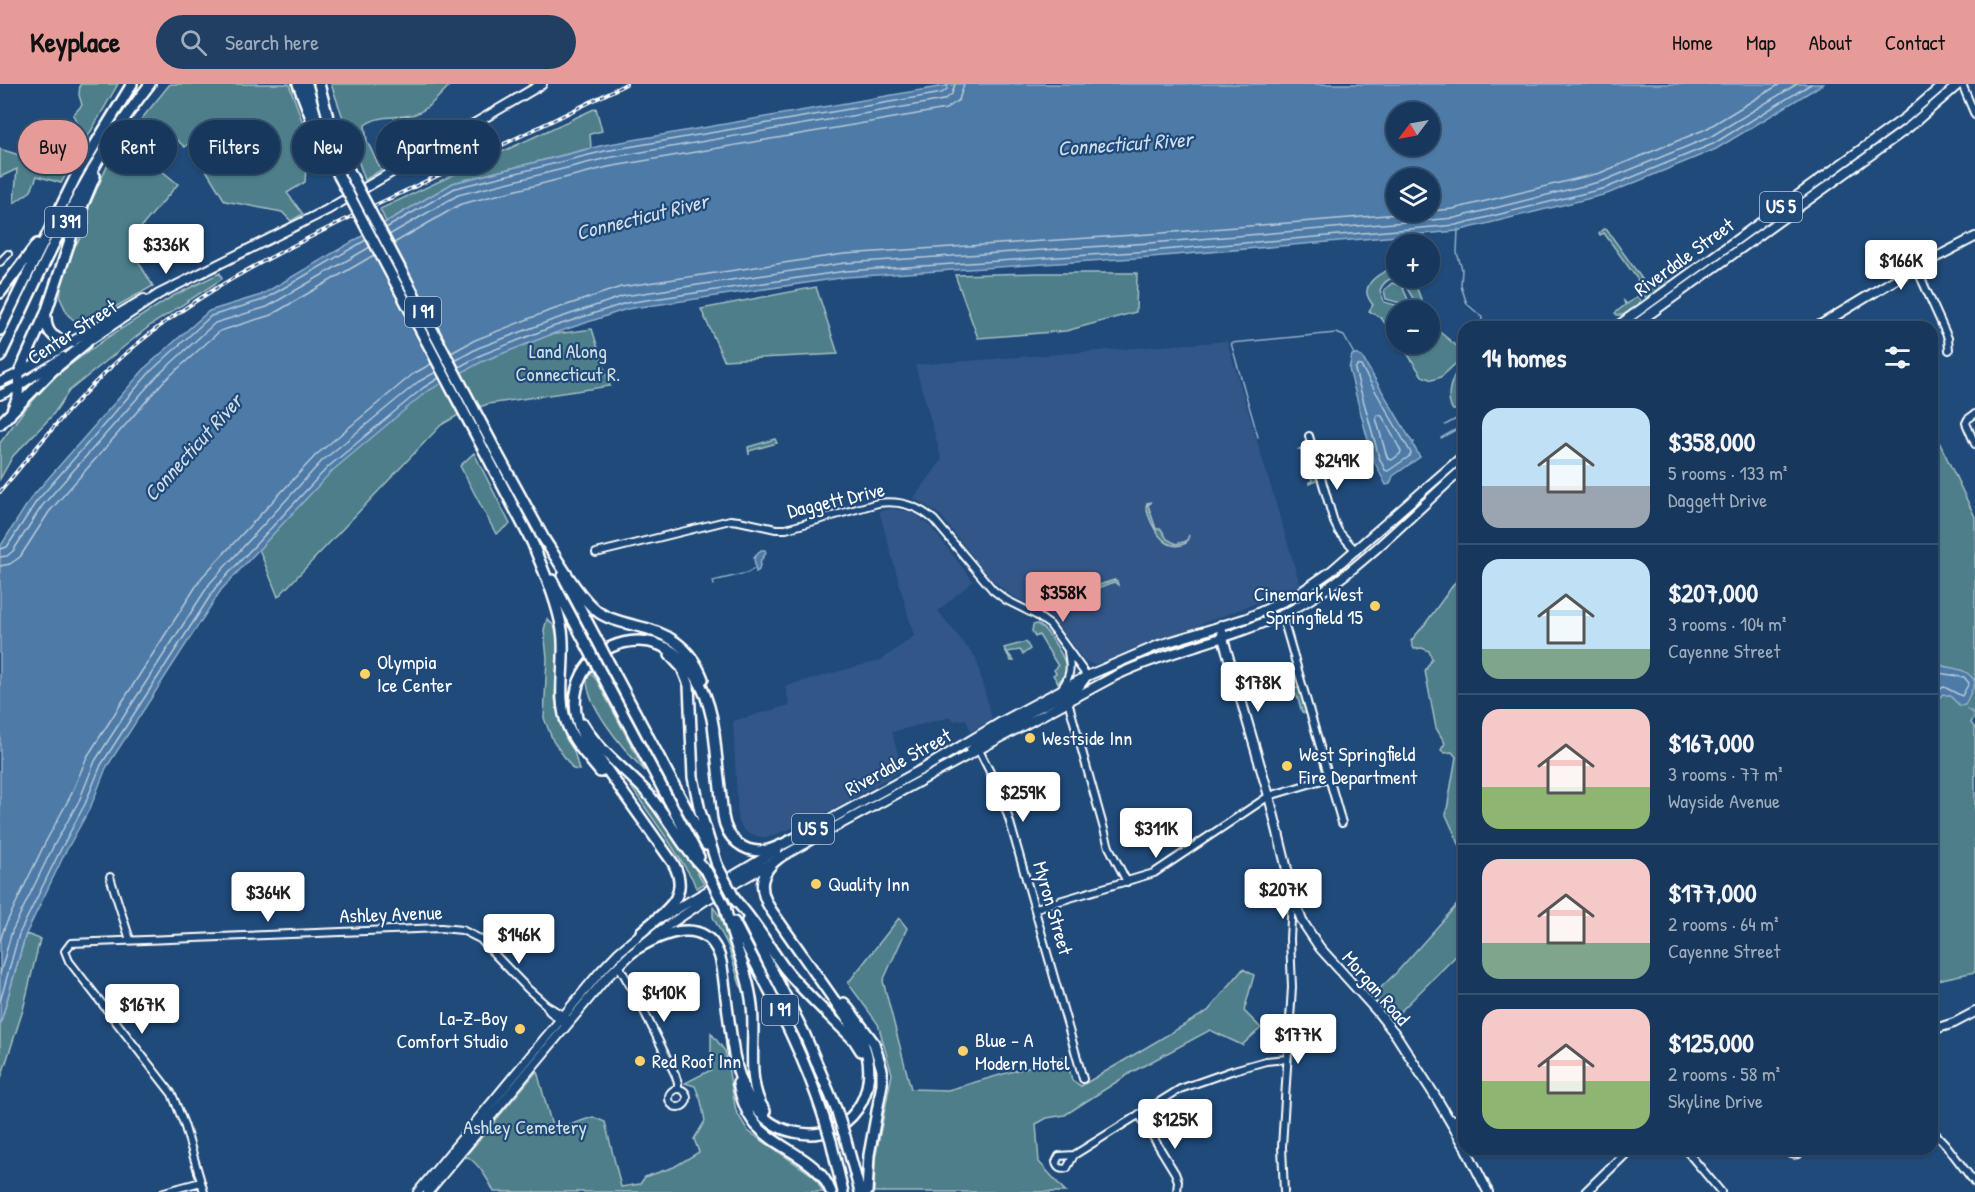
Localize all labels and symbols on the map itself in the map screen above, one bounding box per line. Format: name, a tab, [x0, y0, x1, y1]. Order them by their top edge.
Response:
north arrow	[1386, 102, 1440, 156]
water label: Connecticut River	[1057, 124, 1196, 163]
water label: Connecticut River	[573, 185, 714, 247]
road number: US 5	[1760, 192, 1802, 222]
road number: I 391	[45, 207, 87, 237]
street label: Riverdale Street	[1628, 211, 1740, 302]
pin: $336K	[124, 224, 208, 275]
pin: $166K	[1859, 240, 1943, 291]
street label: Center Street	[22, 292, 123, 371]
road number: I 91	[405, 297, 441, 327]
park label: Land Along Connecticut R.	[516, 337, 620, 387]
water label: Connecticut River	[137, 386, 251, 508]
pin: $249K	[1295, 440, 1379, 491]
street label: Daggett Drive	[785, 475, 887, 524]
pin: $358K	[1021, 572, 1105, 623]
place label: Cinemark West Springfield 15	[1254, 580, 1364, 630]
marker: Cinemark West Springfield 15	[1368, 599, 1382, 613]
place label: Olympia Ice Center	[377, 648, 453, 698]
pin: $178K	[1216, 662, 1300, 713]
marker: Olympia Ice Center	[358, 667, 372, 681]
street label: Riverdale Street	[840, 721, 957, 802]
place label: Westside Inn	[1042, 724, 1132, 751]
marker: Westside Inn	[1023, 731, 1037, 745]
place label: West Springfield Fire Department	[1298, 740, 1418, 790]
marker: West Springfield Fire Department	[1280, 759, 1294, 773]
pin: $259K	[981, 772, 1065, 823]
pin: $311K	[1114, 808, 1198, 859]
road number: US 5	[792, 814, 834, 844]
street label: Myron Street	[1027, 858, 1080, 959]
pin: $207K	[1241, 869, 1325, 920]
place label: Quality Inn	[828, 870, 909, 897]
pin: $364K	[226, 872, 310, 923]
marker: Quality Inn	[809, 877, 823, 891]
street label: Ashley Avenue	[339, 898, 443, 929]
pin: $146K	[477, 914, 561, 965]
street label: Morgan Road	[1336, 945, 1416, 1031]
pin: $410K	[622, 972, 706, 1023]
pin: $167K	[100, 984, 184, 1035]
road number: I 91	[762, 995, 798, 1025]
place label: La-Z-Boy Comfort Studio	[397, 1004, 508, 1054]
pin: $177K	[1256, 1014, 1340, 1065]
marker: La-Z-Boy Comfort Studio	[513, 1022, 527, 1036]
place label: Blue - A Modern Hotel	[975, 1026, 1070, 1076]
marker: Blue - A Modern Hotel	[956, 1044, 970, 1058]
place label: Red Roof Inn	[652, 1047, 741, 1074]
marker: Red Roof Inn	[633, 1054, 647, 1068]
pin: $125K	[1133, 1099, 1217, 1150]
park label: Ashley Cemetery	[463, 1113, 587, 1140]

